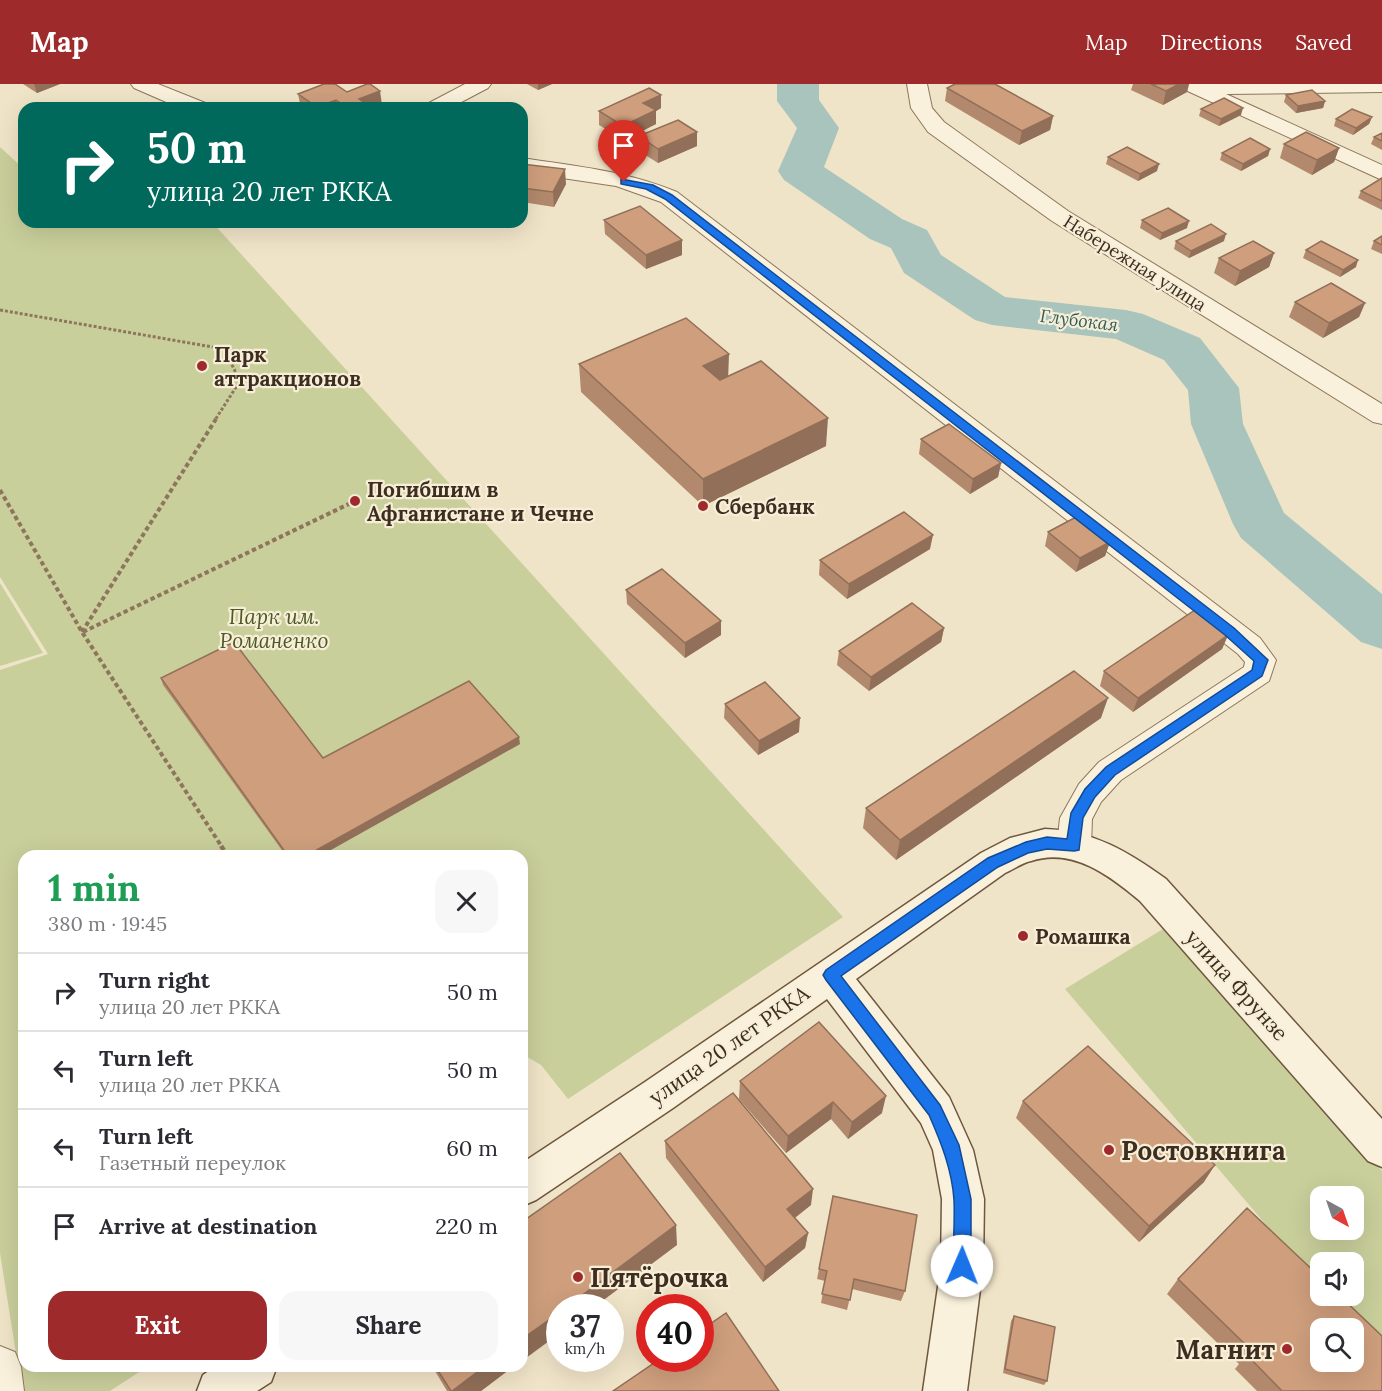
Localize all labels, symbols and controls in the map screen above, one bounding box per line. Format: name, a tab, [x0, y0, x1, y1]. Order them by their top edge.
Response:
text: Map	[30, 24, 89, 60]
text: Map	[1085, 29, 1128, 56]
text: Directions	[1161, 29, 1262, 56]
text: Saved	[1295, 29, 1352, 56]
pin	[598, 120, 649, 182]
text: 50 m	[147, 121, 246, 175]
icon: right	[48, 126, 126, 204]
icon: arrive	[607, 129, 640, 162]
text: улица 20 лет РККА	[147, 174, 391, 208]
street label: Набережная улица	[1059, 210, 1211, 316]
water label: Глубокая	[1039, 304, 1119, 336]
place label: Парк аттракционов	[214, 341, 361, 392]
marker: Парк аттракционов	[195, 359, 209, 373]
place label: Погибшим в Афганистане и Чечне	[367, 476, 594, 527]
place label: Сбербанк	[715, 493, 815, 520]
marker: Погибшим в Афганистане и Чечне	[348, 494, 362, 508]
marker: Сбербанк	[696, 499, 710, 513]
park label: Парк им. Романенко	[220, 603, 328, 654]
text: 1 min	[48, 865, 140, 911]
button: close	[435, 870, 498, 933]
text: 380 m · 19:45	[48, 911, 167, 936]
place label: Ромашка	[1035, 923, 1131, 950]
street label: улица Фрунзе	[1180, 924, 1294, 1046]
marker: Ромашка	[1016, 929, 1030, 943]
text: Turn right	[99, 966, 210, 994]
icon: right	[48, 976, 81, 1009]
text: 50 m	[447, 978, 498, 1006]
street label: улица 20 лет РККА	[643, 979, 815, 1111]
text: улица 20 лет РККА	[99, 994, 280, 1019]
text: Turn left	[99, 1044, 193, 1072]
icon: left	[48, 1054, 81, 1087]
text: 50 m	[447, 1056, 498, 1084]
text: улица 20 лет РККА	[99, 1072, 280, 1097]
text: Turn left	[99, 1122, 193, 1150]
icon: left	[48, 1132, 81, 1165]
text: 60 m	[446, 1134, 498, 1162]
place label: Ростовкнига	[1121, 1134, 1286, 1167]
marker: Ростовкнига	[1102, 1143, 1116, 1157]
text: Газетный переулок	[99, 1150, 286, 1175]
north arrow	[1310, 1186, 1364, 1240]
map controls	[1310, 1186, 1364, 1372]
icon: arrive	[48, 1210, 81, 1243]
text: Arrive at destination	[99, 1212, 317, 1240]
text: 220 m	[435, 1212, 498, 1240]
position arrow	[930, 1234, 994, 1298]
button: sound	[1310, 1252, 1364, 1306]
place label: Пятёрочка	[590, 1261, 729, 1294]
marker: Пятёрочка	[571, 1270, 585, 1284]
button: Exit	[48, 1291, 267, 1360]
button: Share	[279, 1291, 498, 1360]
speed limit sign: 40	[636, 1294, 714, 1372]
text: 37	[570, 1307, 600, 1345]
button: search	[1310, 1318, 1364, 1372]
place label: Магнит	[1175, 1333, 1275, 1366]
text: km/h	[565, 1339, 605, 1358]
marker: Магнит	[1280, 1342, 1294, 1356]

